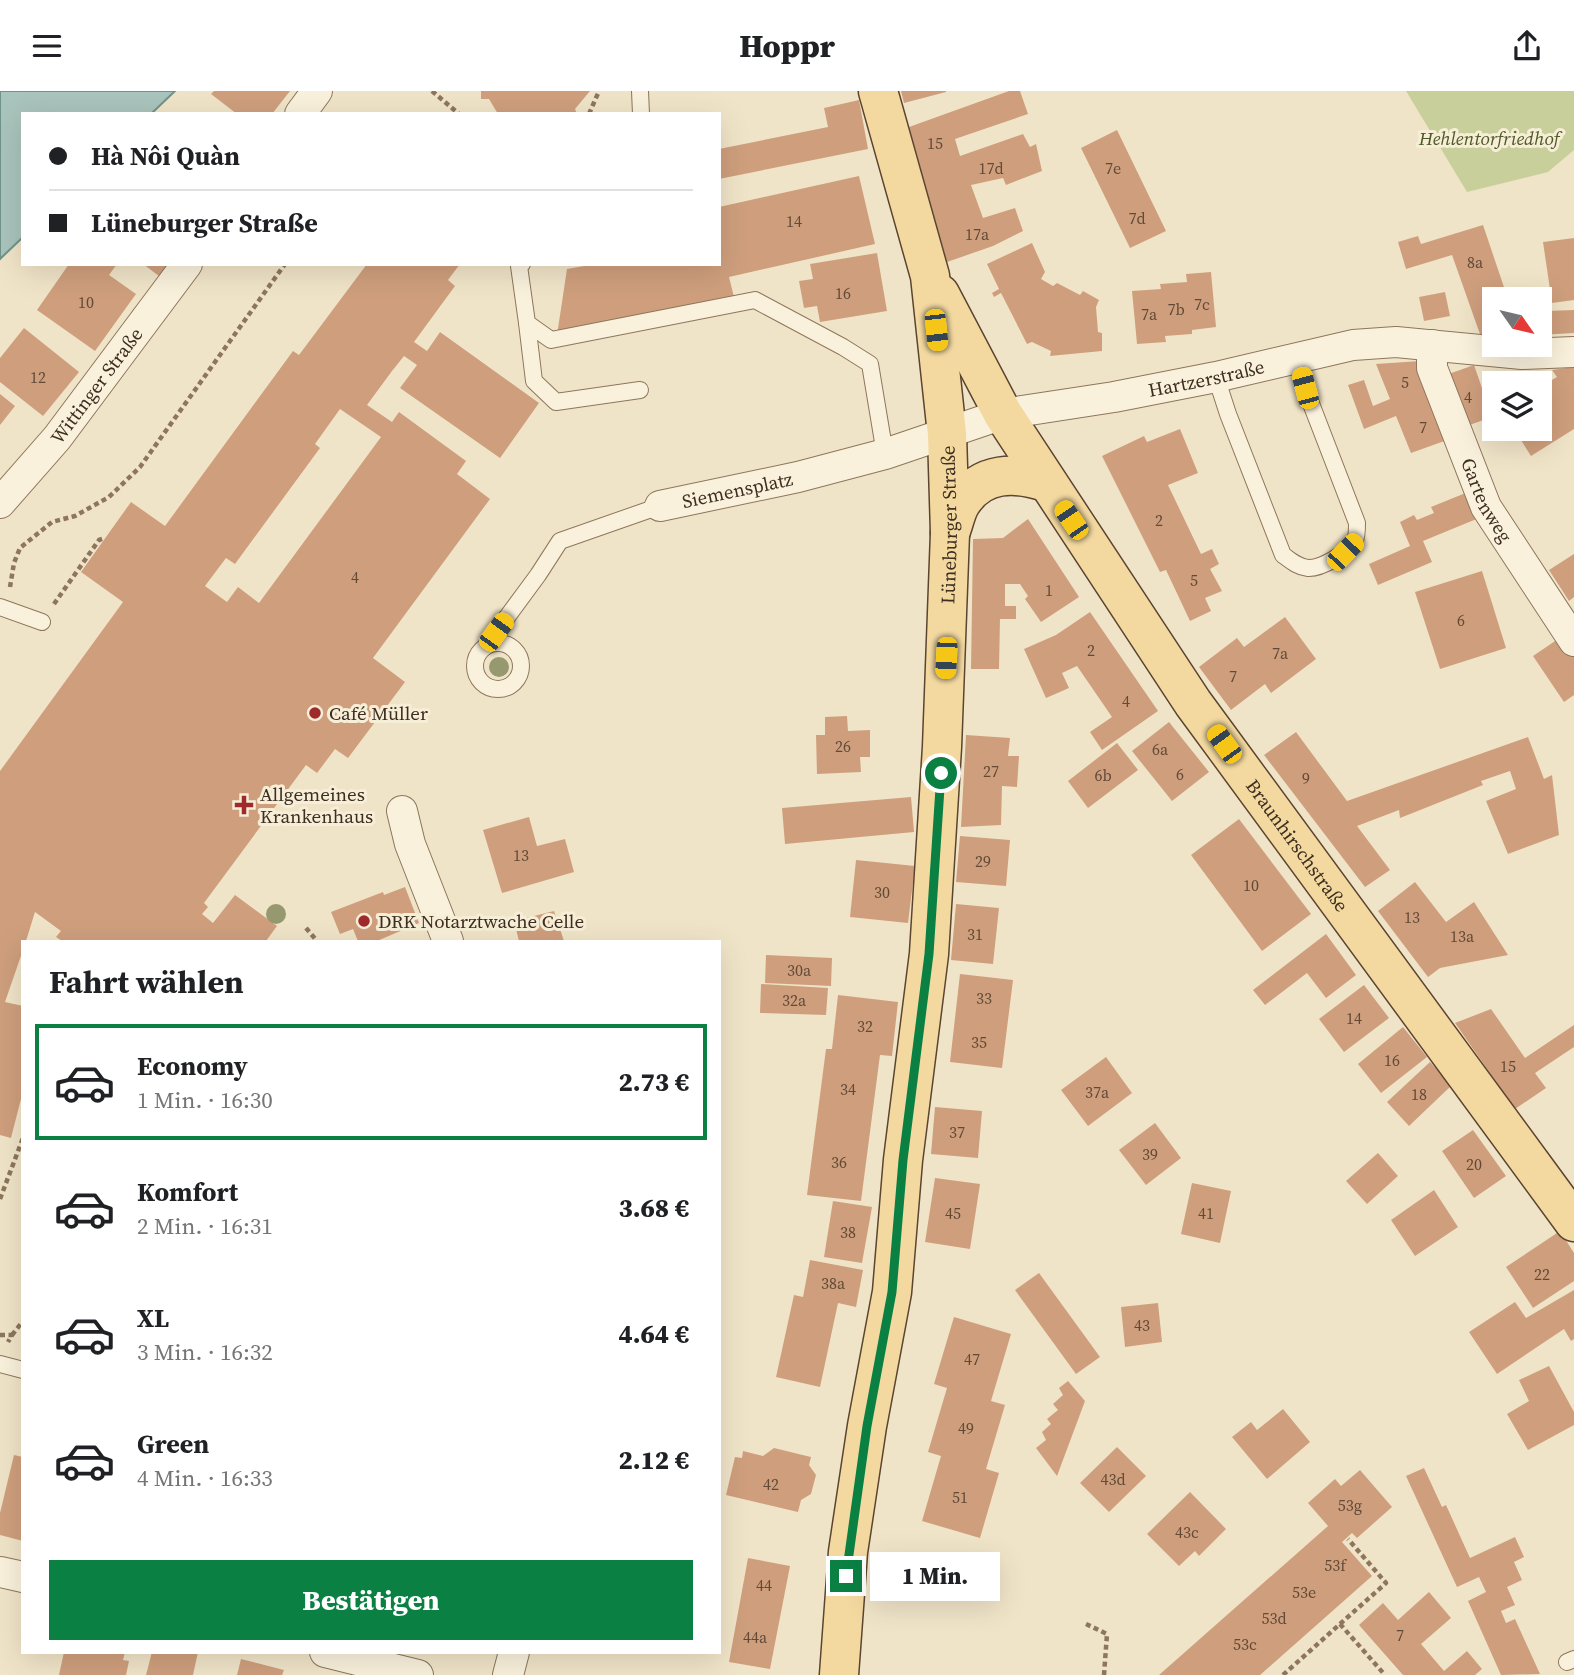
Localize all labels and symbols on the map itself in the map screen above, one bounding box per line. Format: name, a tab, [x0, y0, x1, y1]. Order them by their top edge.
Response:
park label: Hehlentorfriedhof	[1418, 125, 1563, 151]
house number: 15	[927, 132, 943, 154]
house number: 17d	[978, 157, 1004, 179]
house number: 7e	[1105, 157, 1121, 179]
house number: 7d	[1128, 207, 1146, 229]
house number: 14	[786, 210, 802, 232]
house number: 17a	[965, 223, 990, 245]
house number: 8a	[1467, 251, 1484, 273]
house number: 16	[835, 282, 851, 304]
north arrow	[1482, 287, 1552, 357]
house number: 10	[78, 291, 94, 313]
house number: 7c	[1194, 293, 1210, 315]
house number: 7b	[1167, 298, 1185, 320]
house number: 7a	[1141, 303, 1158, 325]
car	[924, 308, 949, 352]
street label: Wittinger Straße	[44, 322, 148, 449]
street label: Hartzerstraße	[1146, 353, 1267, 403]
car	[1290, 365, 1321, 411]
house number: 12	[30, 366, 46, 388]
house number: 5	[1401, 371, 1409, 393]
house number: 4	[1464, 386, 1472, 408]
house number: 7	[1419, 416, 1427, 438]
street label: Lüneburger Straße	[934, 445, 963, 605]
street label: Gartenweg	[1455, 454, 1519, 547]
street label: Siemensplatz	[680, 465, 795, 514]
car	[1051, 497, 1092, 543]
house number: 2	[1155, 509, 1163, 531]
car	[1323, 530, 1368, 574]
house number: 4	[351, 566, 359, 588]
house number: 5	[1190, 569, 1198, 591]
house number: 1	[1045, 579, 1053, 601]
car	[476, 609, 517, 655]
house number: 6	[1457, 609, 1465, 631]
car	[935, 636, 958, 680]
house number: 2	[1087, 639, 1095, 661]
house number: 7a	[1272, 642, 1289, 664]
house number: 7	[1229, 665, 1237, 687]
house number: 4	[1122, 690, 1130, 712]
place label: Café Müller	[329, 700, 428, 726]
marker: Café Müller	[307, 705, 323, 721]
car	[1204, 721, 1245, 767]
house number: 26	[835, 735, 851, 757]
house number: 6a	[1152, 738, 1169, 760]
route start	[925, 757, 957, 789]
house number: 27	[983, 760, 999, 782]
house number: 6	[1176, 763, 1184, 785]
house number: 6b	[1094, 764, 1112, 786]
house number: 9	[1302, 767, 1310, 789]
street label: Braunhirschstraße	[1240, 774, 1355, 917]
place label: Allgemeines Krankenhaus	[260, 781, 373, 829]
marker: Allgemeines Krankenhaus	[234, 795, 254, 815]
house number: 13	[513, 844, 529, 866]
house number: 29	[975, 850, 991, 872]
house number: 10	[1243, 874, 1259, 896]
house number: 30	[874, 881, 890, 903]
house number: 13	[1404, 906, 1420, 928]
place label: DRK Notarztwache Celle	[378, 908, 584, 934]
marker: DRK Notarztwache Celle	[356, 913, 372, 929]
house number: 31	[967, 923, 983, 945]
house number: 13a	[1450, 925, 1475, 947]
house number: 30a	[787, 959, 812, 981]
house number: 33	[976, 987, 992, 1009]
house number: 32a	[782, 989, 807, 1011]
house number: 14	[1346, 1007, 1362, 1029]
house number: 32	[857, 1015, 873, 1037]
house number: 35	[971, 1031, 987, 1053]
house number: 16	[1384, 1049, 1400, 1071]
house number: 15	[1500, 1055, 1516, 1077]
house number: 34	[840, 1078, 856, 1100]
house number: 37a	[1085, 1081, 1110, 1103]
house number: 18	[1411, 1083, 1427, 1105]
house number: 37	[949, 1121, 965, 1143]
house number: 39	[1142, 1143, 1158, 1165]
house number: 36	[831, 1151, 847, 1173]
house number: 20	[1466, 1153, 1482, 1175]
house number: 45	[945, 1202, 961, 1224]
house number: 41	[1198, 1202, 1214, 1224]
house number: 38	[840, 1221, 856, 1243]
house number: 22	[1534, 1263, 1550, 1285]
house number: 38a	[821, 1272, 846, 1294]
house number: 43	[1134, 1314, 1150, 1336]
house number: 47	[964, 1348, 980, 1370]
house number: 49	[958, 1417, 974, 1439]
house number: 43d	[1100, 1468, 1126, 1490]
house number: 42	[763, 1473, 779, 1495]
house number: 51	[952, 1486, 968, 1508]
house number: 53g	[1338, 1494, 1362, 1516]
house number: 43c	[1175, 1521, 1199, 1543]
callout: 1 Min.	[870, 1551, 1000, 1601]
house number: 53f	[1324, 1554, 1347, 1576]
route end	[830, 1560, 862, 1592]
house number: 44	[756, 1574, 772, 1596]
house number: 53e	[1292, 1581, 1316, 1603]
house number: 53d	[1261, 1607, 1287, 1629]
house number: 7	[1396, 1624, 1404, 1646]
house number: 44a	[743, 1626, 768, 1648]
house number: 53c	[1233, 1633, 1257, 1655]

